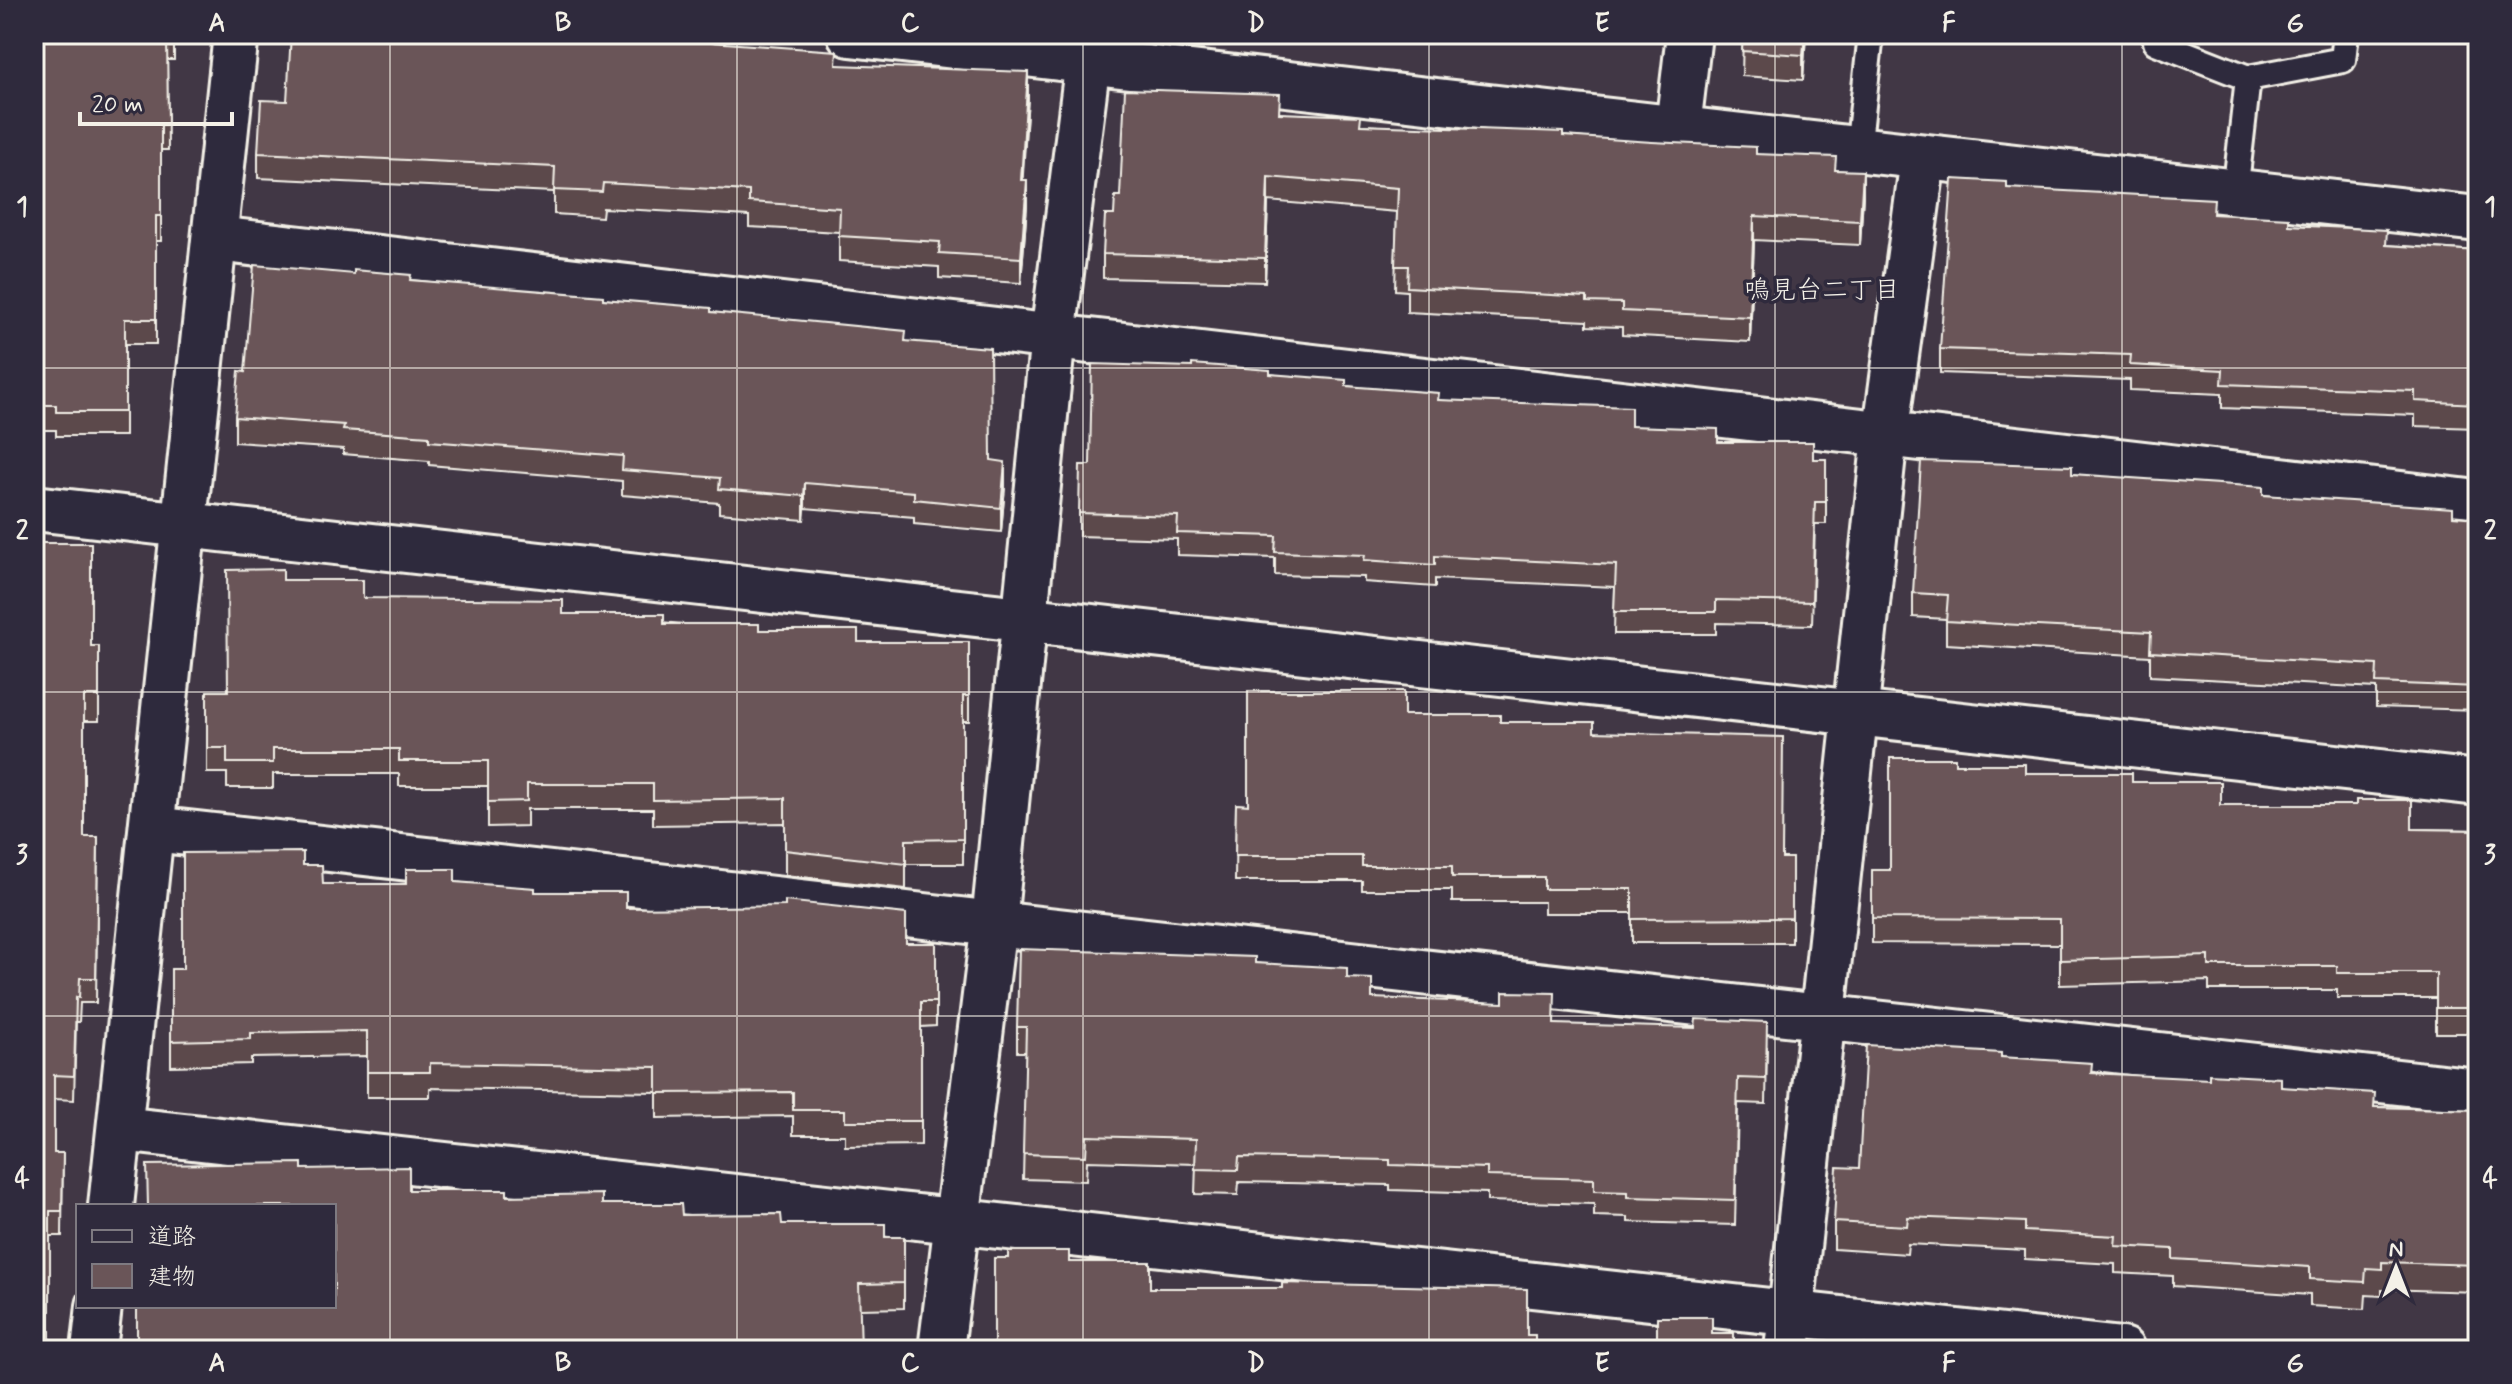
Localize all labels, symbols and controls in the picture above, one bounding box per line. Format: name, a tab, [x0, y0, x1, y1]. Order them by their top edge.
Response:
text: A	[208, 7, 226, 41]
text: B	[555, 7, 571, 41]
text: C	[901, 7, 920, 41]
text: D	[1247, 7, 1265, 41]
text: E	[1594, 7, 1610, 41]
text: F	[1942, 7, 1956, 41]
text: G	[2286, 7, 2304, 41]
scale bar	[80, 76, 232, 126]
text: 20 m	[92, 90, 143, 121]
text: 1	[16, 191, 28, 225]
text: 1	[2484, 191, 2496, 225]
district label: 鳴見台二丁目	[1744, 274, 1900, 308]
text: 2	[16, 515, 29, 549]
text: 2	[2484, 515, 2497, 549]
text: 3	[16, 839, 28, 873]
text: 3	[2484, 839, 2496, 873]
text: 4	[14, 1163, 30, 1197]
text: 4	[2482, 1163, 2498, 1197]
legend	[76, 1204, 336, 1308]
text: 道路	[148, 1222, 196, 1253]
north arrow	[2356, 1228, 2436, 1308]
text: N	[2389, 1236, 2403, 1264]
text: 建物	[148, 1262, 196, 1293]
text: A	[208, 1347, 226, 1381]
text: B	[555, 1347, 571, 1381]
text: C	[901, 1347, 920, 1381]
text: D	[1247, 1347, 1265, 1381]
text: E	[1594, 1347, 1610, 1381]
text: F	[1942, 1347, 1956, 1381]
text: G	[2286, 1347, 2304, 1381]

